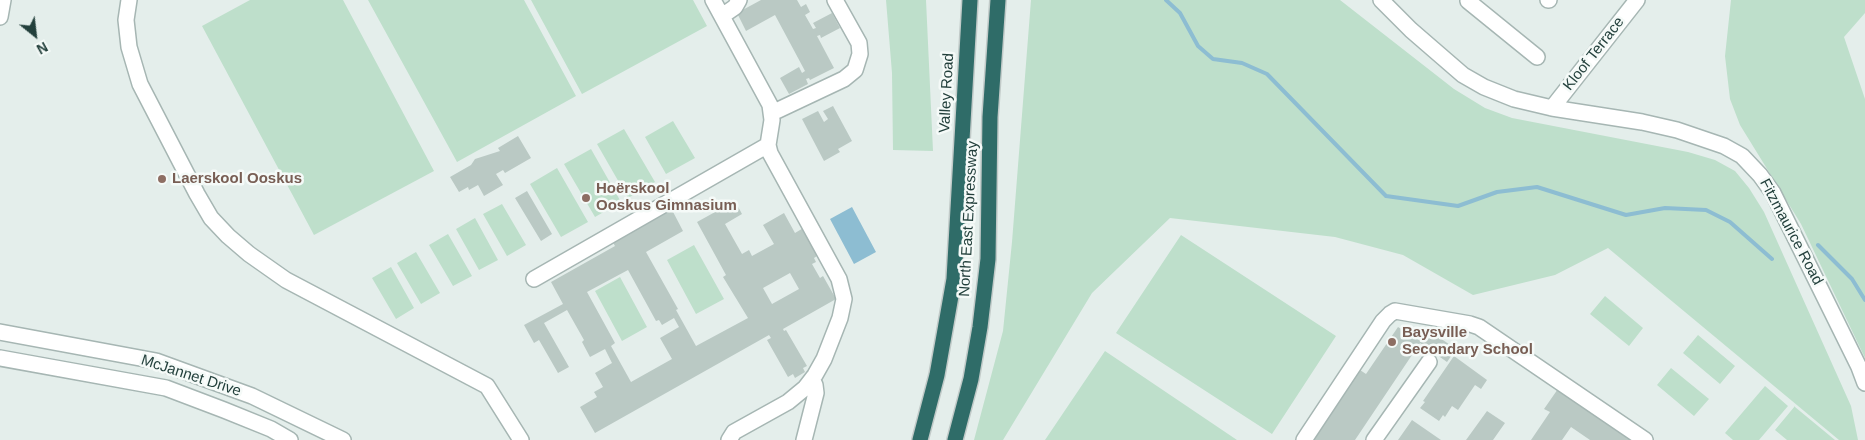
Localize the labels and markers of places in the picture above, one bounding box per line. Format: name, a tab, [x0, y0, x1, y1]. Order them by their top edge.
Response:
place label: Laerskool Ooskus	[172, 170, 302, 188]
marker: Laerskool Ooskus	[156, 173, 168, 185]
place label: Hoërskool Ooskus Gimnasium	[596, 180, 737, 215]
marker: Hoërskool Ooskus Gimnasium	[580, 192, 592, 204]
place label: Baysville Secondary School	[1402, 324, 1533, 359]
marker: Baysville Secondary School	[1386, 336, 1398, 348]

